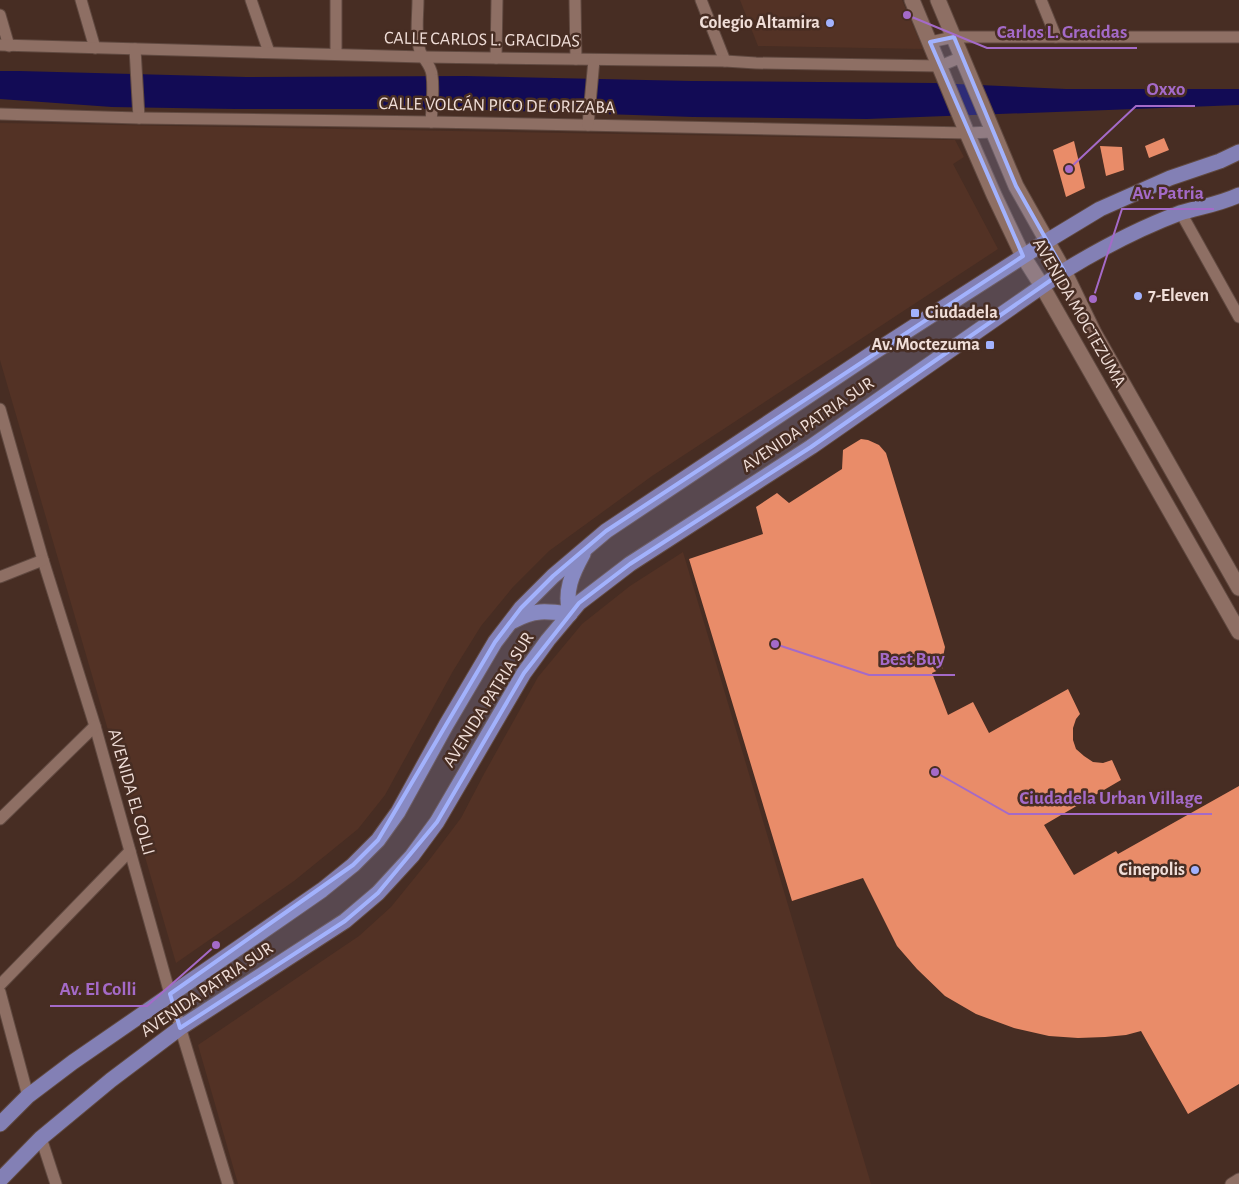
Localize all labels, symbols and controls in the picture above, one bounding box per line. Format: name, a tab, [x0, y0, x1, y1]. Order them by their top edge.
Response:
place label: Colegio Altamira	[699, 14, 820, 32]
callout: Carlos L. Gracidas	[987, 14, 1137, 48]
marker: Colegio Altamira	[824, 17, 836, 29]
text: Carlos L. Gracidas	[997, 23, 1127, 42]
street label: CALLE CARLOS L. GRACIDAS	[384, 29, 580, 51]
callout: Oxxo	[1136, 72, 1195, 106]
text: Oxxo	[1147, 80, 1185, 99]
street label: CALLE VOLCÁN PICO DE ORIZABA	[379, 92, 616, 117]
callout: Av. Patria	[1122, 175, 1214, 209]
text: Av. Patria	[1132, 184, 1204, 203]
street label: AVENIDA MOCTEZUMA	[1029, 236, 1129, 391]
place label: 7-Eleven	[1148, 287, 1209, 305]
marker: 7-Eleven	[1132, 290, 1144, 302]
place label: Ciudadela	[925, 304, 998, 322]
marker: Ciudadela	[909, 307, 921, 319]
place label: Av. Moctezuma	[872, 336, 980, 354]
marker: Av. Moctezuma	[984, 339, 996, 351]
street label: AVENIDA PATRIA SUR	[739, 374, 877, 476]
street label: AVENIDA PATRIA SUR	[440, 629, 538, 771]
callout: Best Buy	[869, 641, 955, 675]
text: Best Buy	[879, 650, 945, 669]
street label: AVENIDA EL COLLI	[104, 727, 158, 857]
callout: Ciudadela Urban Village	[1009, 780, 1212, 814]
text: Ciudadela Urban Village	[1019, 789, 1203, 808]
place label: Cinepolis	[1118, 861, 1185, 879]
marker: Cinepolis	[1189, 864, 1201, 876]
street label: AVENIDA PATRIA SUR	[138, 939, 276, 1041]
callout: Av. El Colli	[50, 972, 147, 1006]
text: Av. El Colli	[60, 980, 136, 999]

